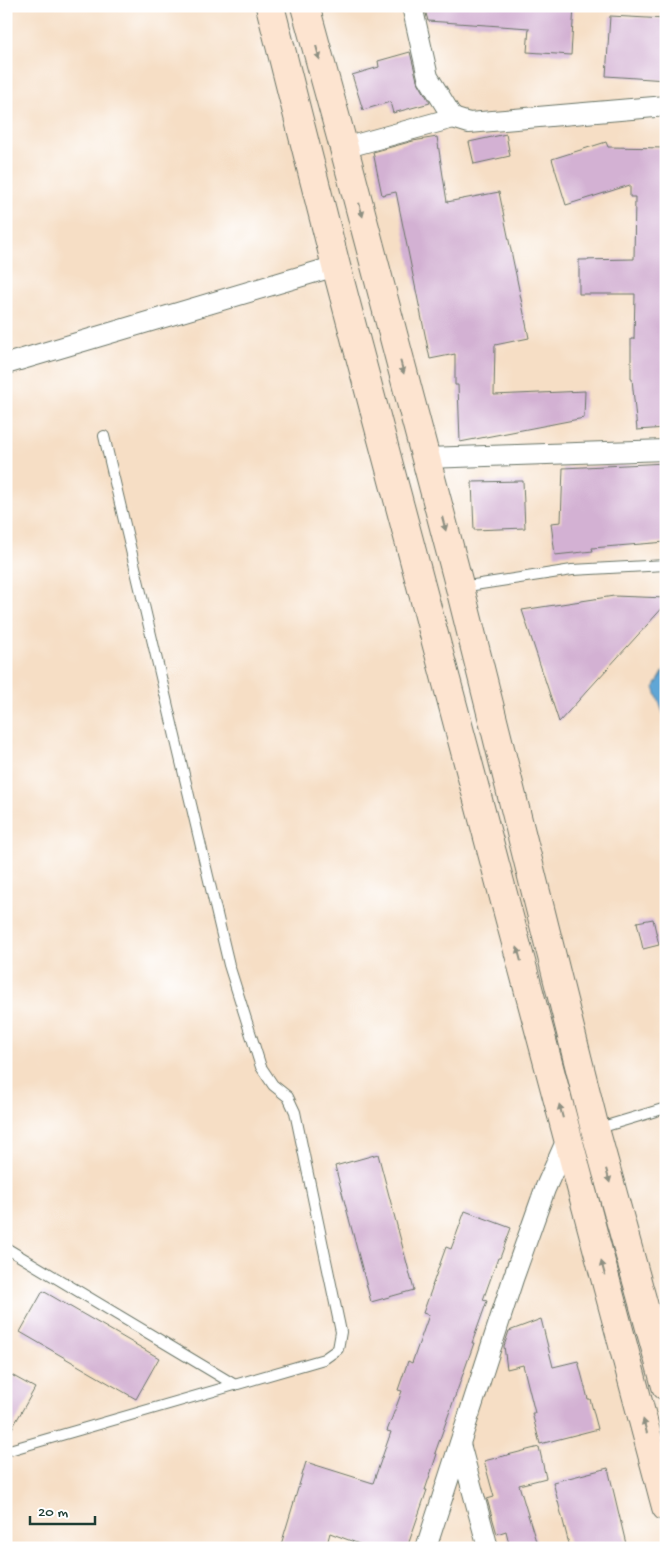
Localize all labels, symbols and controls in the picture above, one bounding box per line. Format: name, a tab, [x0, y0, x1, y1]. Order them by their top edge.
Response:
one-way arrow	[314, 46, 322, 61]
one-way arrow	[357, 203, 365, 218]
one-way arrow	[398, 360, 406, 375]
one-way arrow	[440, 517, 448, 532]
one-way arrow	[515, 947, 523, 962]
one-way arrow	[557, 1104, 565, 1119]
one-way arrow	[605, 1168, 613, 1183]
one-way arrow	[599, 1261, 607, 1276]
one-way arrow	[640, 1418, 648, 1433]
scale bar	[30, 1494, 95, 1526]
text: 20 m	[38, 1504, 68, 1522]

